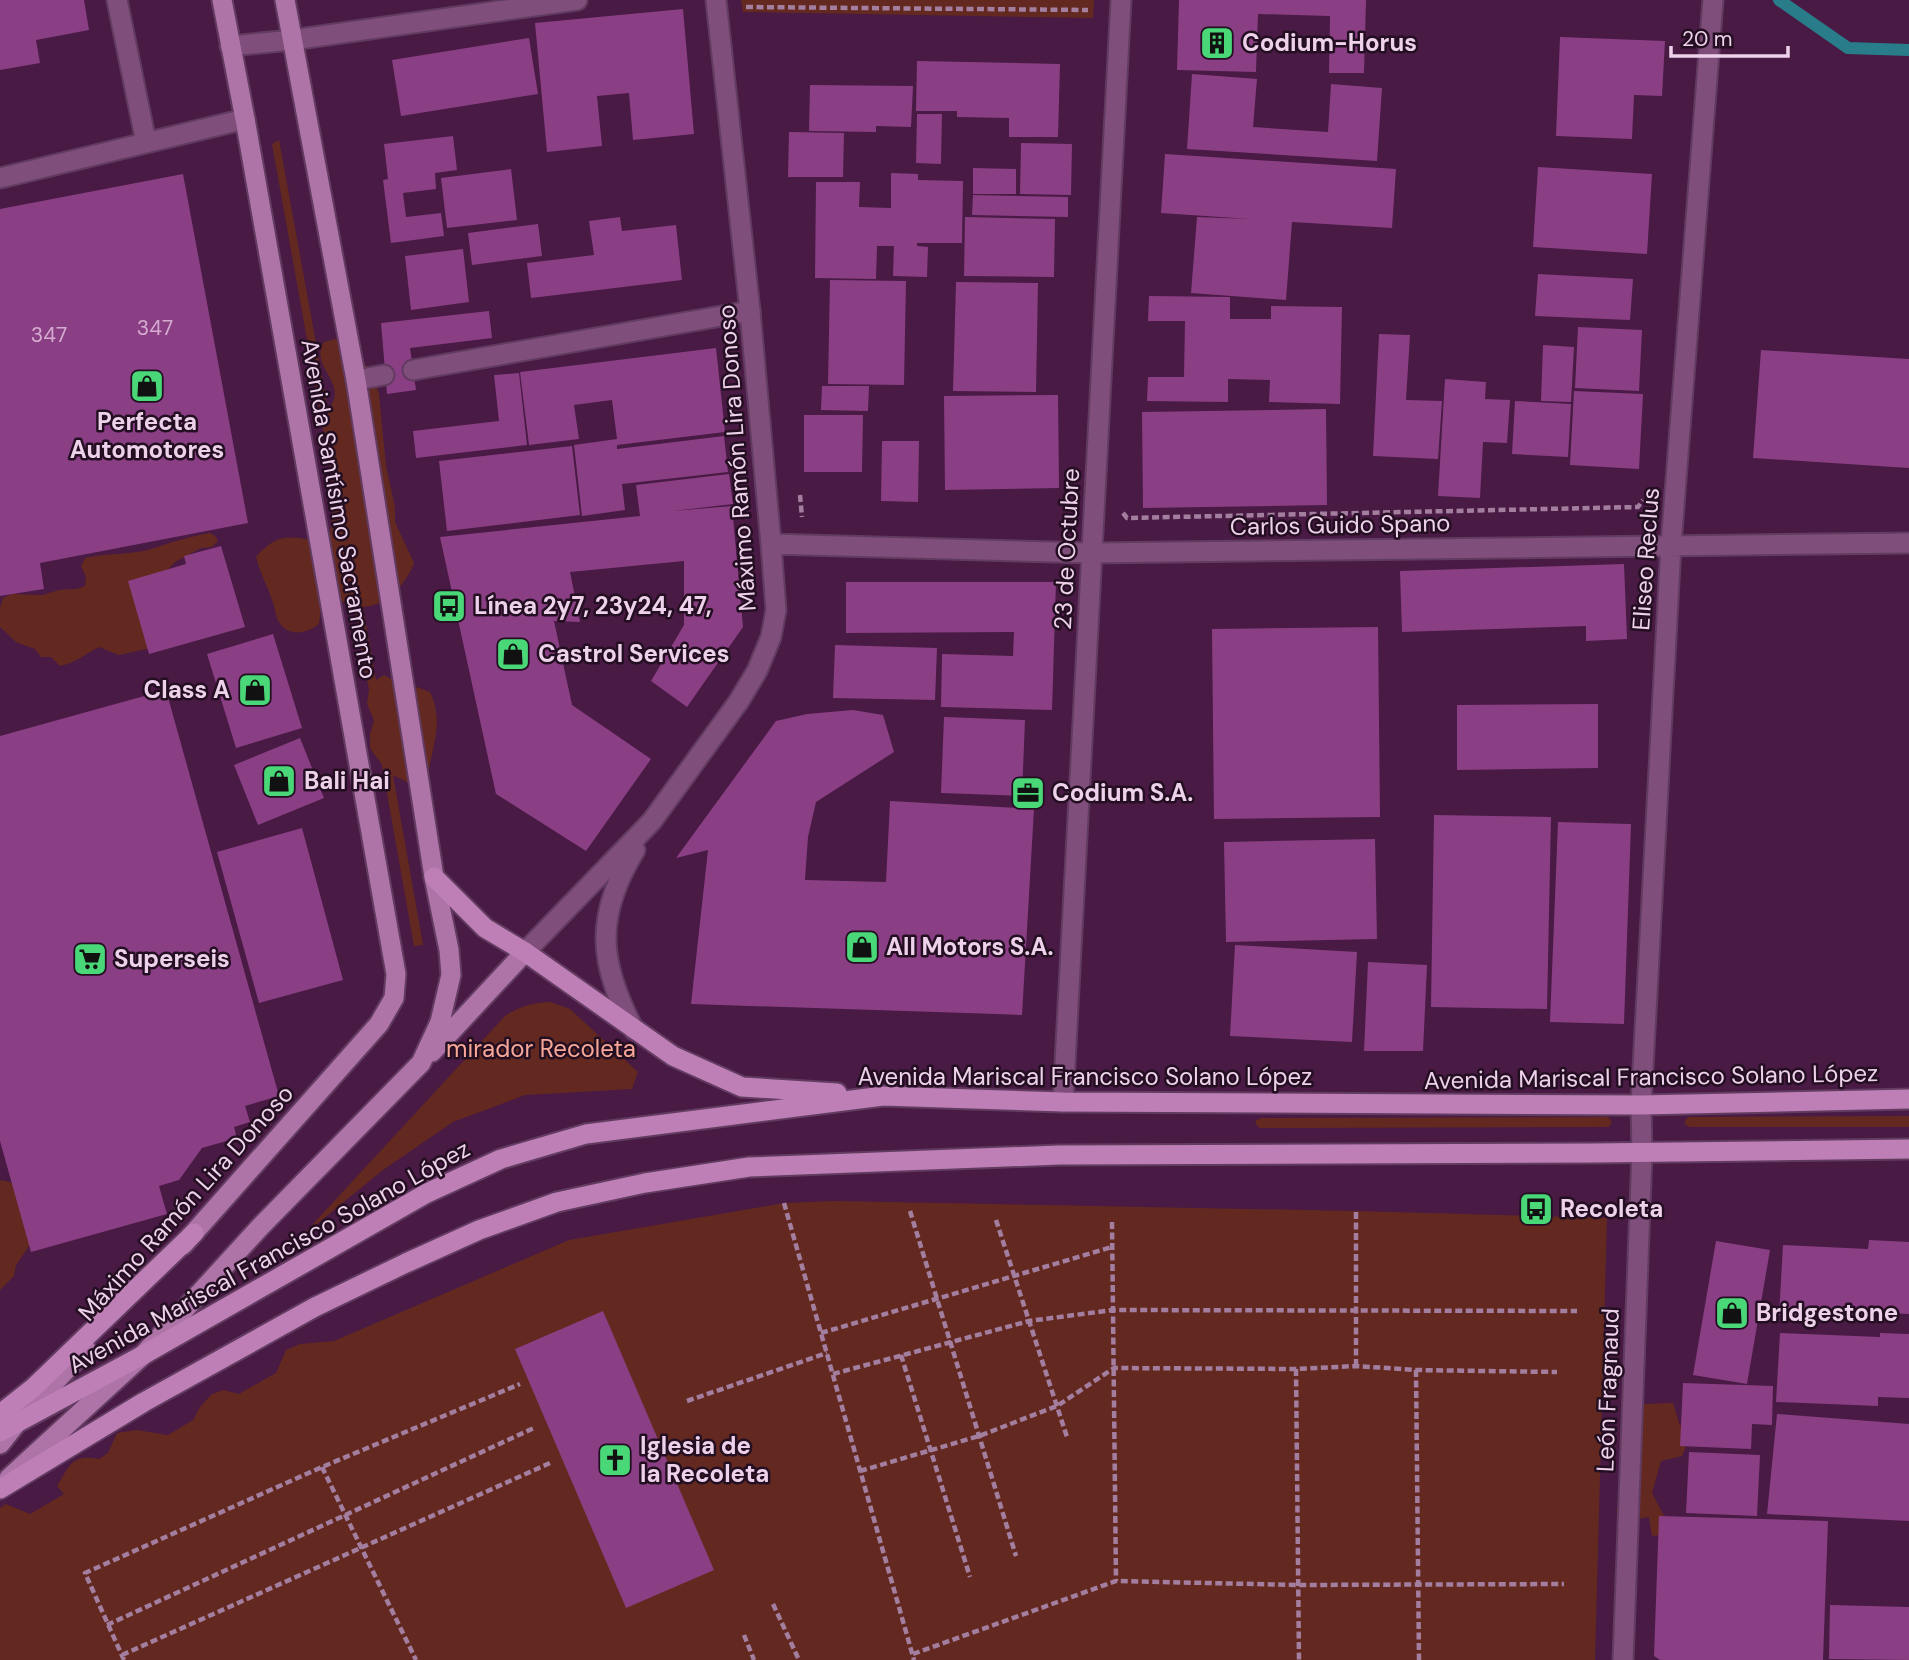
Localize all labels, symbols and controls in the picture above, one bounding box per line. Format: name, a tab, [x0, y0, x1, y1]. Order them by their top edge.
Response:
scale bar	[1671, 14, 1788, 58]
building icon: Codium-Horus	[1198, 24, 1236, 62]
text: 20 m	[1682, 25, 1733, 53]
place label: Codium-Horus	[1242, 27, 1417, 58]
street label: Máximo Ramón Lira Donoso	[710, 304, 763, 612]
house number: 347	[137, 314, 173, 342]
house number: 347	[31, 321, 67, 349]
street label: Avenida Santísimo Sacramento	[294, 337, 385, 681]
shop icon: Perfecta Automotores	[128, 367, 166, 405]
place label: Perfecta Automotores	[70, 406, 224, 465]
street label: 23 de Octubre	[1047, 467, 1086, 631]
street label: Eliseo Reclus	[1625, 487, 1666, 631]
street label: Carlos Guido Spano	[1229, 507, 1451, 542]
bus stop icon: Línea 2y7, 23y24, 47,	[430, 587, 468, 625]
place label: Línea 2y7, 23y24, 47,	[474, 590, 712, 621]
shop icon: Castrol Services	[494, 635, 532, 673]
place label: Castrol Services	[538, 638, 730, 669]
shop icon: Class A	[236, 671, 274, 709]
place label: Class A	[144, 674, 230, 705]
shop icon: Bali Hai	[260, 762, 298, 800]
place label: Bali Hai	[304, 765, 390, 796]
office icon: Codium S.A.	[1009, 774, 1047, 812]
place label: Codium S.A.	[1052, 777, 1193, 808]
shop icon: All Motors S.A.	[843, 928, 881, 966]
place label: All Motors S.A.	[886, 931, 1053, 962]
supermarket icon: Superseis	[71, 940, 109, 978]
place label: Superseis	[114, 943, 230, 974]
park label: mirador Recoleta	[446, 1033, 636, 1064]
street label: Avenida Mariscal Francisco Solano López	[1424, 1057, 1878, 1096]
street label: Avenida Mariscal Francisco Solano López	[858, 1061, 1312, 1092]
street label: Máximo Ramón Lira Donoso	[71, 1078, 300, 1327]
street label: Avenida Mariscal Francisco Solano López	[63, 1133, 475, 1380]
bus stop icon: Recoleta	[1517, 1190, 1555, 1228]
place label: Recoleta	[1560, 1193, 1663, 1224]
shop icon: Bridgestone	[1713, 1294, 1751, 1332]
place label: Bridgestone	[1756, 1297, 1898, 1328]
street label: León Fragnaud	[1589, 1308, 1626, 1472]
place label: Iglesia de la Recoleta	[640, 1430, 769, 1489]
church icon: Iglesia de la Recoleta	[596, 1441, 634, 1479]

